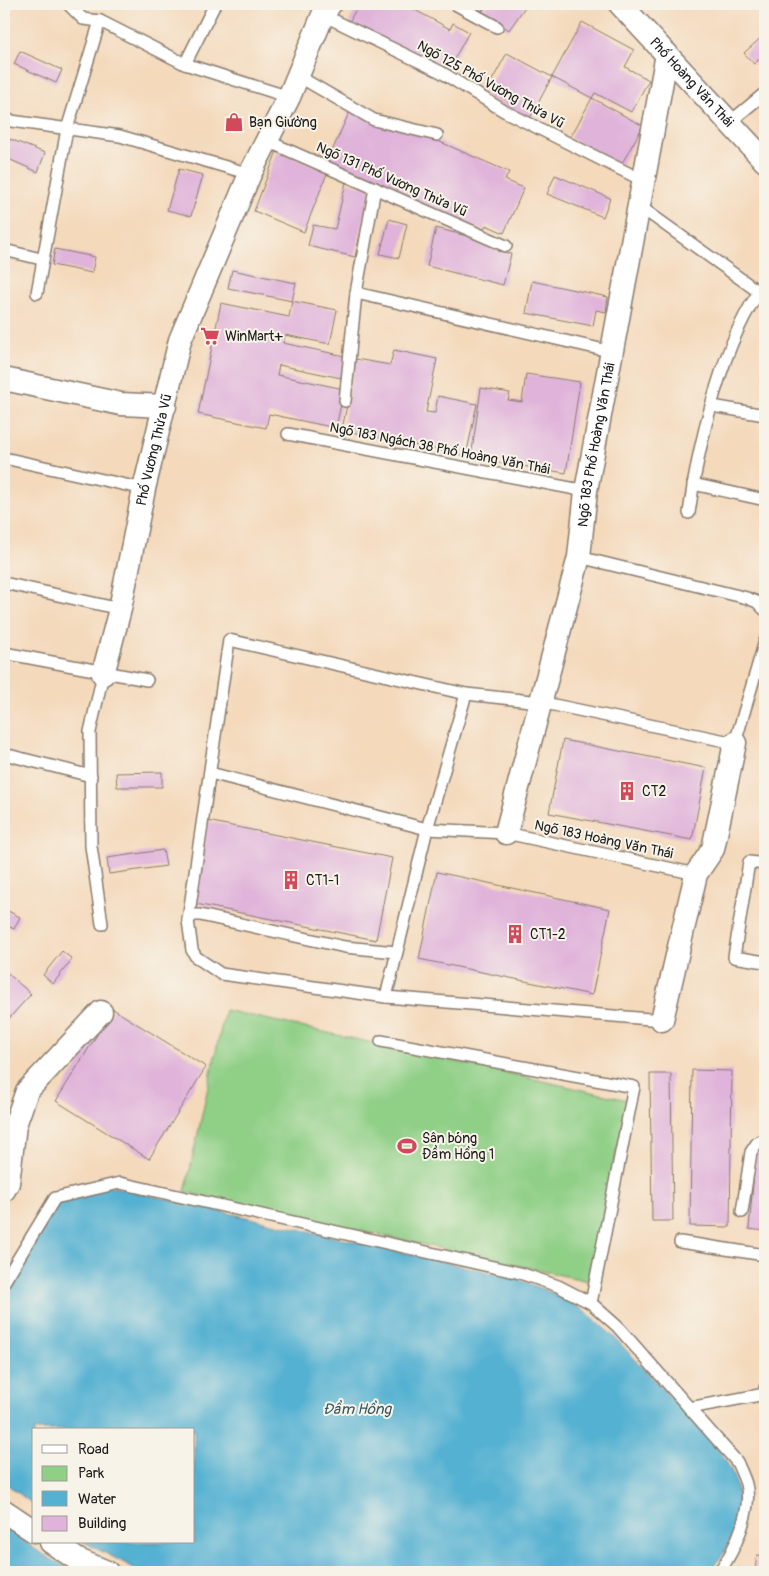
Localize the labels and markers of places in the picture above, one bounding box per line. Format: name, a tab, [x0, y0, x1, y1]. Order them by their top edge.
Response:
shop icon: Bạn Giường	[223, 111, 245, 133]
place label: Bạn Giường	[249, 114, 317, 131]
supermarket icon: WinMart+	[199, 325, 221, 347]
place label: WinMart+	[225, 328, 283, 345]
building icon: CT2	[616, 780, 638, 802]
place label: CT2	[642, 783, 666, 800]
building icon: CT1-1	[280, 869, 302, 891]
place label: CT1-1	[306, 872, 339, 889]
building icon: CT1-2	[504, 923, 526, 945]
place label: CT1-2	[530, 926, 566, 943]
place label: Sân bóng Đầm Hồng 1	[422, 1130, 494, 1163]
sports icon: Sân bóng Đầm Hồng 1	[396, 1135, 418, 1157]

